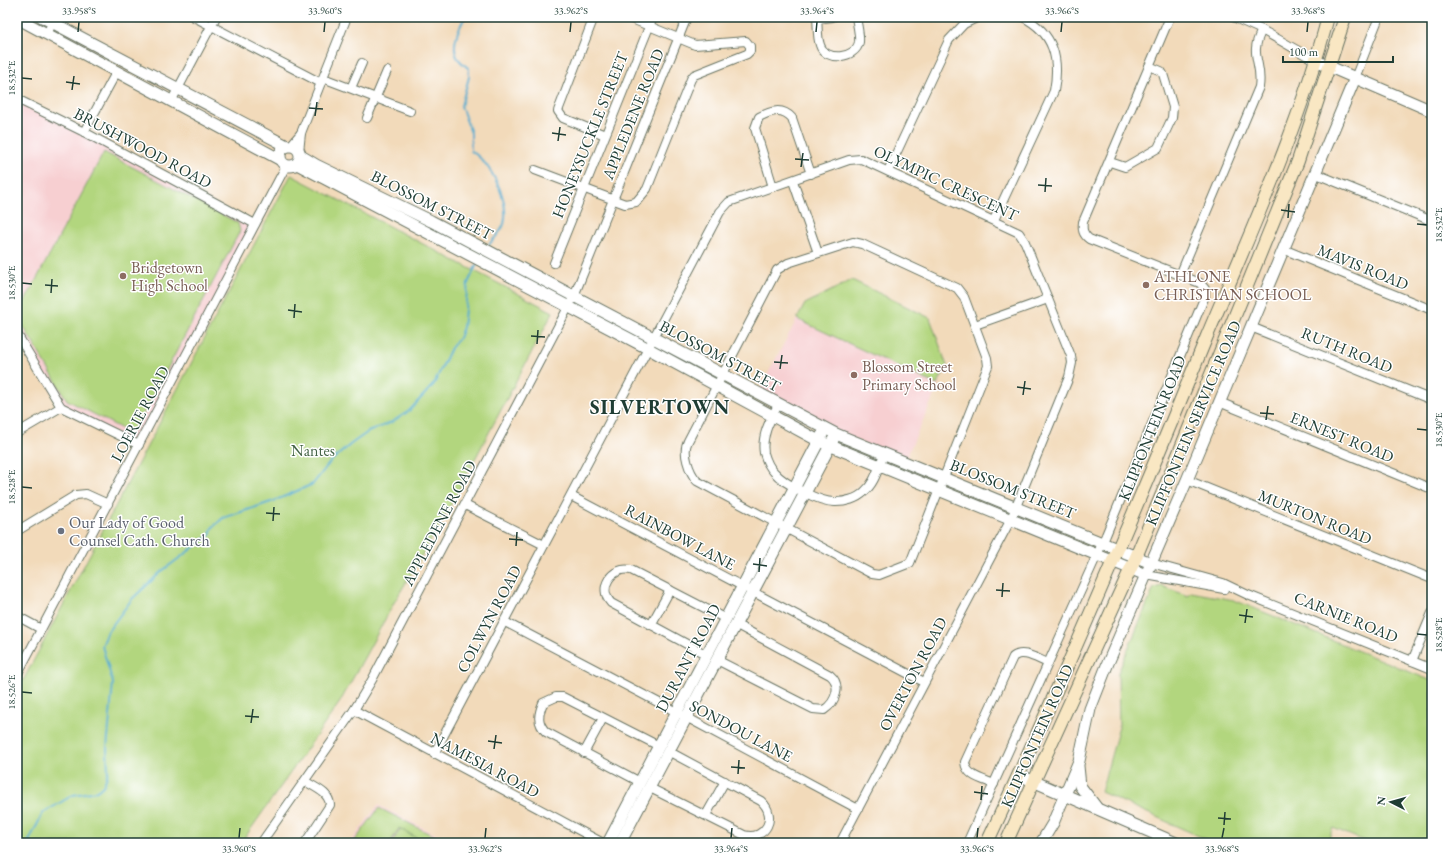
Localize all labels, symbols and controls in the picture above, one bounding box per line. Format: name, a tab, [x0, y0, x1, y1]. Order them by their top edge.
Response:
text: 33.958°S	[62, 4, 96, 17]
text: 33.960°S	[308, 4, 342, 17]
text: 33.962°S	[554, 4, 588, 17]
text: 33.964°S	[800, 4, 834, 17]
text: 33.966°S	[1045, 4, 1079, 17]
text: 33.968°S	[1291, 4, 1325, 17]
scale bar	[1283, 38, 1393, 64]
text: 100 m	[1289, 44, 1319, 60]
street label: APPLEDENE ROAD	[597, 45, 669, 183]
street label: HONEYSUCKLE STREET	[547, 49, 633, 221]
text: 18.532°E	[5, 60, 18, 95]
street label: BRUSHWOOD ROAD	[70, 103, 216, 193]
street label: OLYMPIC CRESCENT	[870, 140, 1022, 226]
street label: BLOSSOM STREET	[368, 165, 497, 245]
text: 18.532°E	[1432, 207, 1445, 242]
street label: MAVIS ROAD	[1314, 239, 1412, 295]
place label: Bridgetown High School	[131, 257, 208, 296]
text: 18.530°E	[5, 265, 18, 300]
place label: ATHLONE CHRISTIAN SCHOOL	[1153, 266, 1312, 305]
marker: Bridgetown High School	[118, 271, 128, 281]
marker: ATHLONE CHRISTIAN SCHOOL	[1141, 280, 1151, 290]
street label: BLOSSOM STREET	[656, 315, 784, 397]
street label: KLIPFONTEIN SERVICE ROAD	[1140, 317, 1246, 529]
street label: RUTH ROAD	[1298, 322, 1396, 378]
street label: KLIPFONTEIN ROAD	[1113, 352, 1191, 504]
place label: Blossom Street Primary School	[862, 356, 956, 395]
street label: LOERIE ROAD	[106, 362, 174, 466]
marker: Blossom Street Primary School	[849, 370, 859, 380]
district label: SILVERTOWN	[590, 394, 730, 420]
street label: ERNEST ROAD	[1287, 407, 1397, 467]
text: 18.530°E	[1432, 412, 1445, 447]
park label: Nantes	[291, 440, 335, 461]
street label: BLOSSOM STREET	[947, 454, 1079, 524]
street label: APPLEDENE ROAD	[397, 457, 481, 590]
text: 18.528°E	[5, 469, 18, 504]
street label: MURTON ROAD	[1255, 485, 1375, 549]
street label: RAINBOW LANE	[621, 499, 739, 575]
place label: Our Lady of Good Counsel Cath. Church	[69, 512, 210, 551]
marker: Our Lady of Good Counsel Cath. Church	[56, 526, 66, 536]
street label: COLWYN ROAD	[452, 562, 526, 676]
street label: CARNIE ROAD	[1291, 587, 1401, 647]
street label: DURANT ROAD	[651, 600, 725, 716]
street label: OVERTON ROAD	[874, 613, 952, 735]
text: 18.528°E	[1432, 617, 1445, 652]
street label: KLIPFONTEIN ROAD	[996, 661, 1078, 811]
text: 18.526°E	[5, 674, 18, 709]
street label: SONDOU LANE	[686, 695, 796, 767]
street label: NAMESIA ROAD	[427, 727, 543, 803]
north arrow	[1371, 782, 1411, 822]
text: N	[1374, 796, 1388, 806]
text: 33.960°S	[222, 842, 256, 855]
text: 33.962°S	[468, 842, 502, 855]
text: 33.964°S	[714, 842, 748, 855]
text: 33.966°S	[960, 842, 994, 855]
text: 33.968°S	[1205, 842, 1239, 855]

